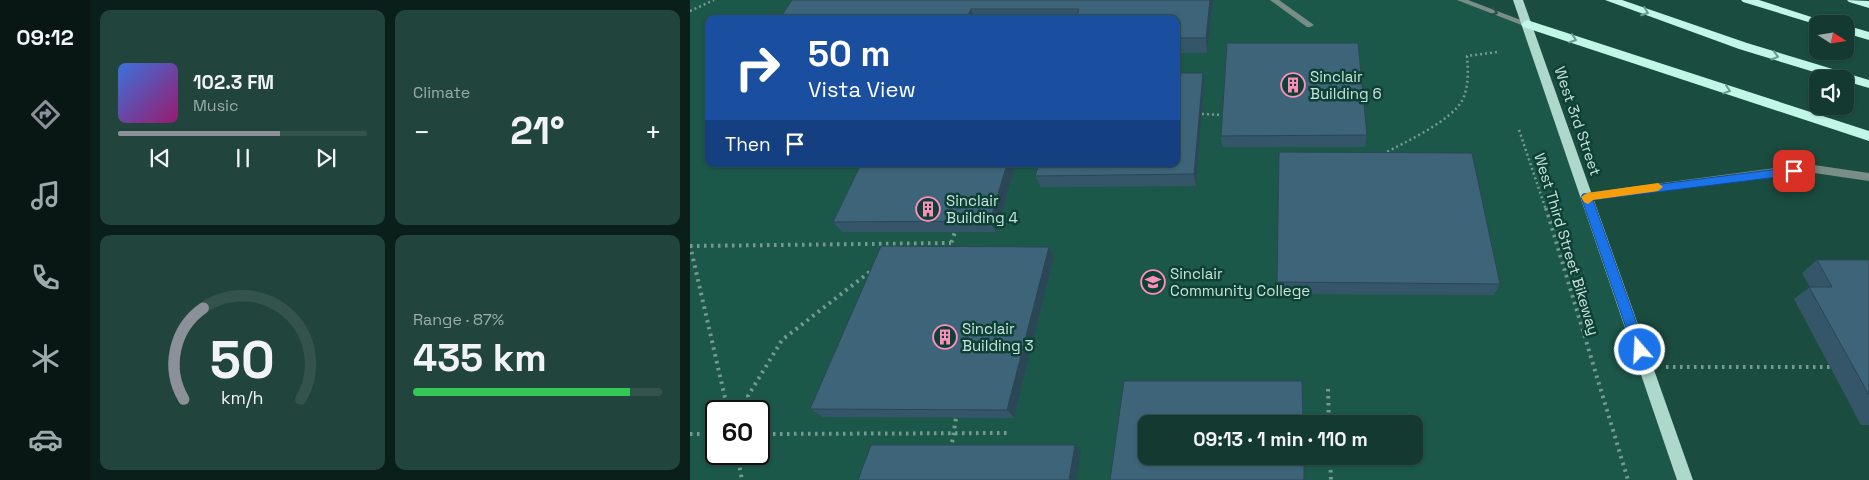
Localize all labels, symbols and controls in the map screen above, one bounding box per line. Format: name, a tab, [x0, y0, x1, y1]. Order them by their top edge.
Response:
one-way arrow	[1489, 6, 1497, 16]
one-way arrow	[1640, 6, 1649, 16]
north arrow	[1809, 15, 1854, 60]
map controls	[1809, 15, 1854, 115]
text: 09:12	[16, 23, 74, 51]
text: 50 m	[808, 32, 890, 76]
one-way arrow	[1568, 33, 1577, 43]
icon: right	[725, 35, 790, 100]
one-way arrow	[1770, 50, 1778, 60]
street label: West 3rd Street	[1550, 64, 1606, 178]
place label: Sinclair Building 6	[1310, 67, 1382, 103]
text: 102.3 FM	[193, 70, 274, 95]
button: sound	[1809, 70, 1854, 115]
building icon: Sinclair Building 6	[1280, 72, 1306, 98]
text: Vista View	[808, 75, 916, 103]
text: Climate	[413, 82, 470, 103]
one-way arrow	[1723, 84, 1731, 94]
text: Music	[193, 95, 239, 116]
icon: directions	[28, 97, 63, 132]
text: 21°	[510, 107, 565, 155]
text: −	[413, 114, 430, 150]
text: +	[645, 114, 662, 150]
icon: arrive	[781, 130, 809, 158]
text: Then	[725, 132, 771, 157]
icon: previous	[146, 144, 174, 172]
icon: pause	[229, 144, 257, 172]
icon: next	[312, 144, 340, 172]
pin	[1773, 150, 1815, 192]
street label: West Third Street Bikeway	[1530, 151, 1604, 337]
icon: arrive	[1780, 157, 1808, 185]
icon: music	[28, 178, 63, 213]
place label: Sinclair Building 4	[946, 191, 1018, 227]
building icon: Sinclair Building 4	[915, 196, 941, 222]
icon: phone	[28, 260, 63, 295]
place label: Sinclair Community College	[1170, 264, 1310, 300]
school or university icon: Sinclair Community College	[1140, 269, 1166, 295]
text: Range · 87%	[413, 309, 504, 330]
place label: Sinclair Building 3	[962, 319, 1034, 355]
position arrow	[1613, 323, 1665, 375]
building icon: Sinclair Building 3	[932, 324, 958, 350]
text: 50	[210, 327, 275, 393]
text: 435 km	[413, 334, 547, 382]
icon: climate	[28, 341, 63, 376]
text: km/h	[221, 386, 264, 409]
speed limit sign: 60	[705, 400, 770, 465]
icon: car	[28, 422, 63, 457]
text: 09:13 · 1 min · 110 m	[1193, 427, 1368, 452]

